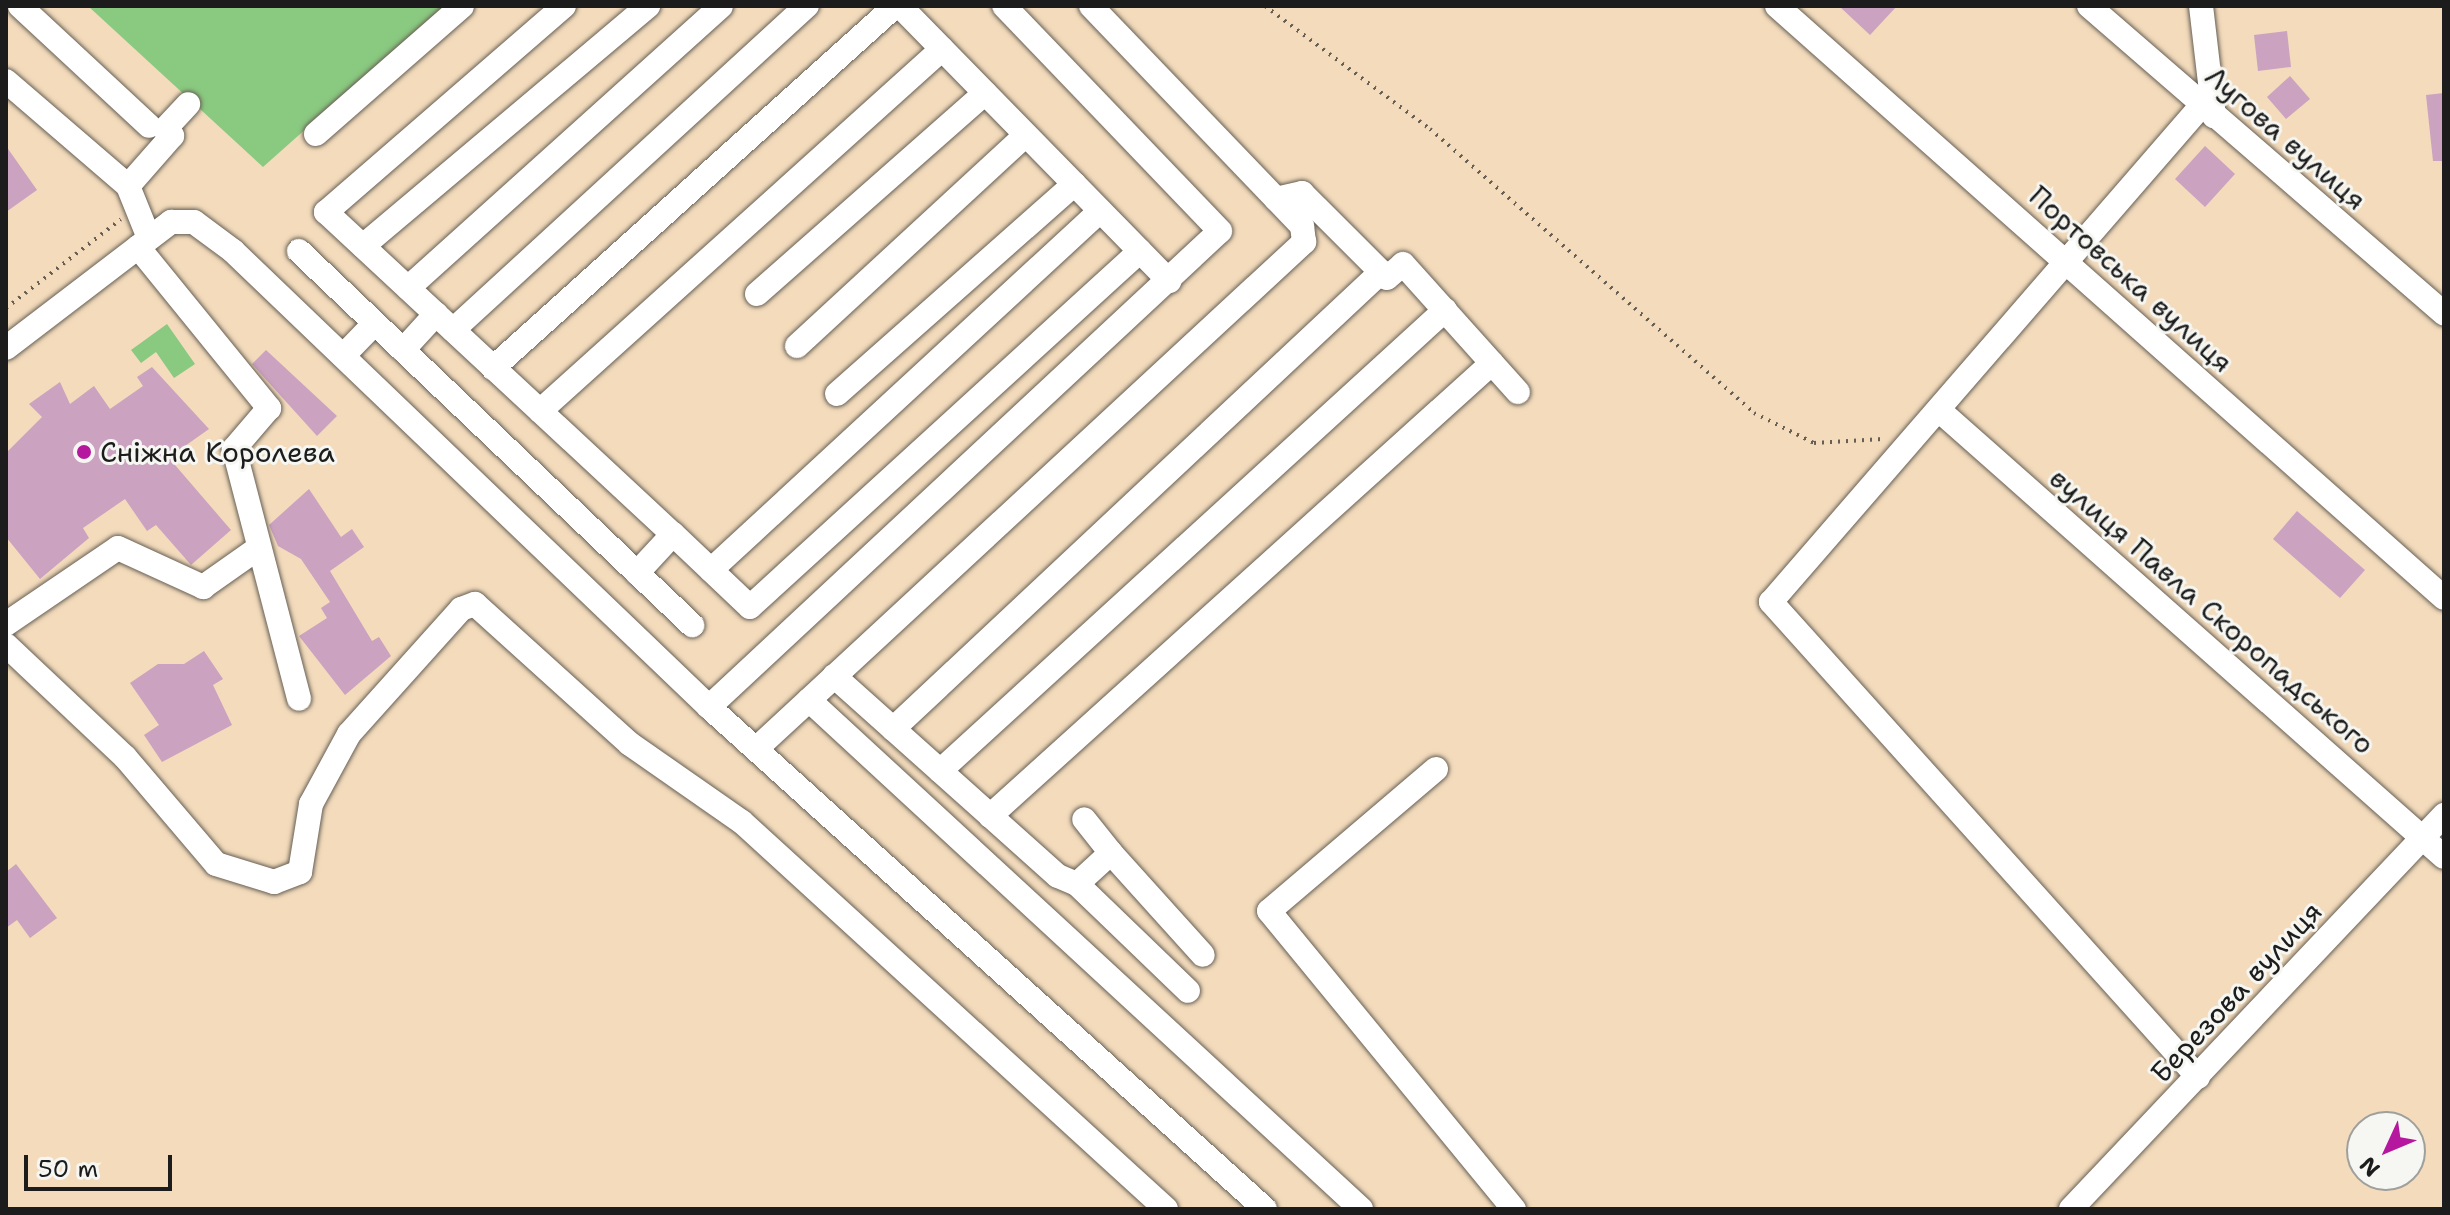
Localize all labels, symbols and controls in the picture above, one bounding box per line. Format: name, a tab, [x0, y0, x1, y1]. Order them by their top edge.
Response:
street label: Лугова вулиця	[2199, 59, 2373, 217]
street label: Портовська вулиця	[2022, 179, 2240, 379]
place label: Сніжна Королева	[100, 435, 335, 469]
marker: Сніжна Королева	[75, 443, 93, 461]
street label: вулиця Павла Скоропадського	[2043, 461, 2381, 761]
street label: Березова вулиця	[2143, 894, 2329, 1090]
north arrow	[2346, 1111, 2426, 1191]
scale bar	[28, 1139, 176, 1189]
text: N	[2353, 1150, 2386, 1183]
text: 50 m	[38, 1153, 98, 1185]

